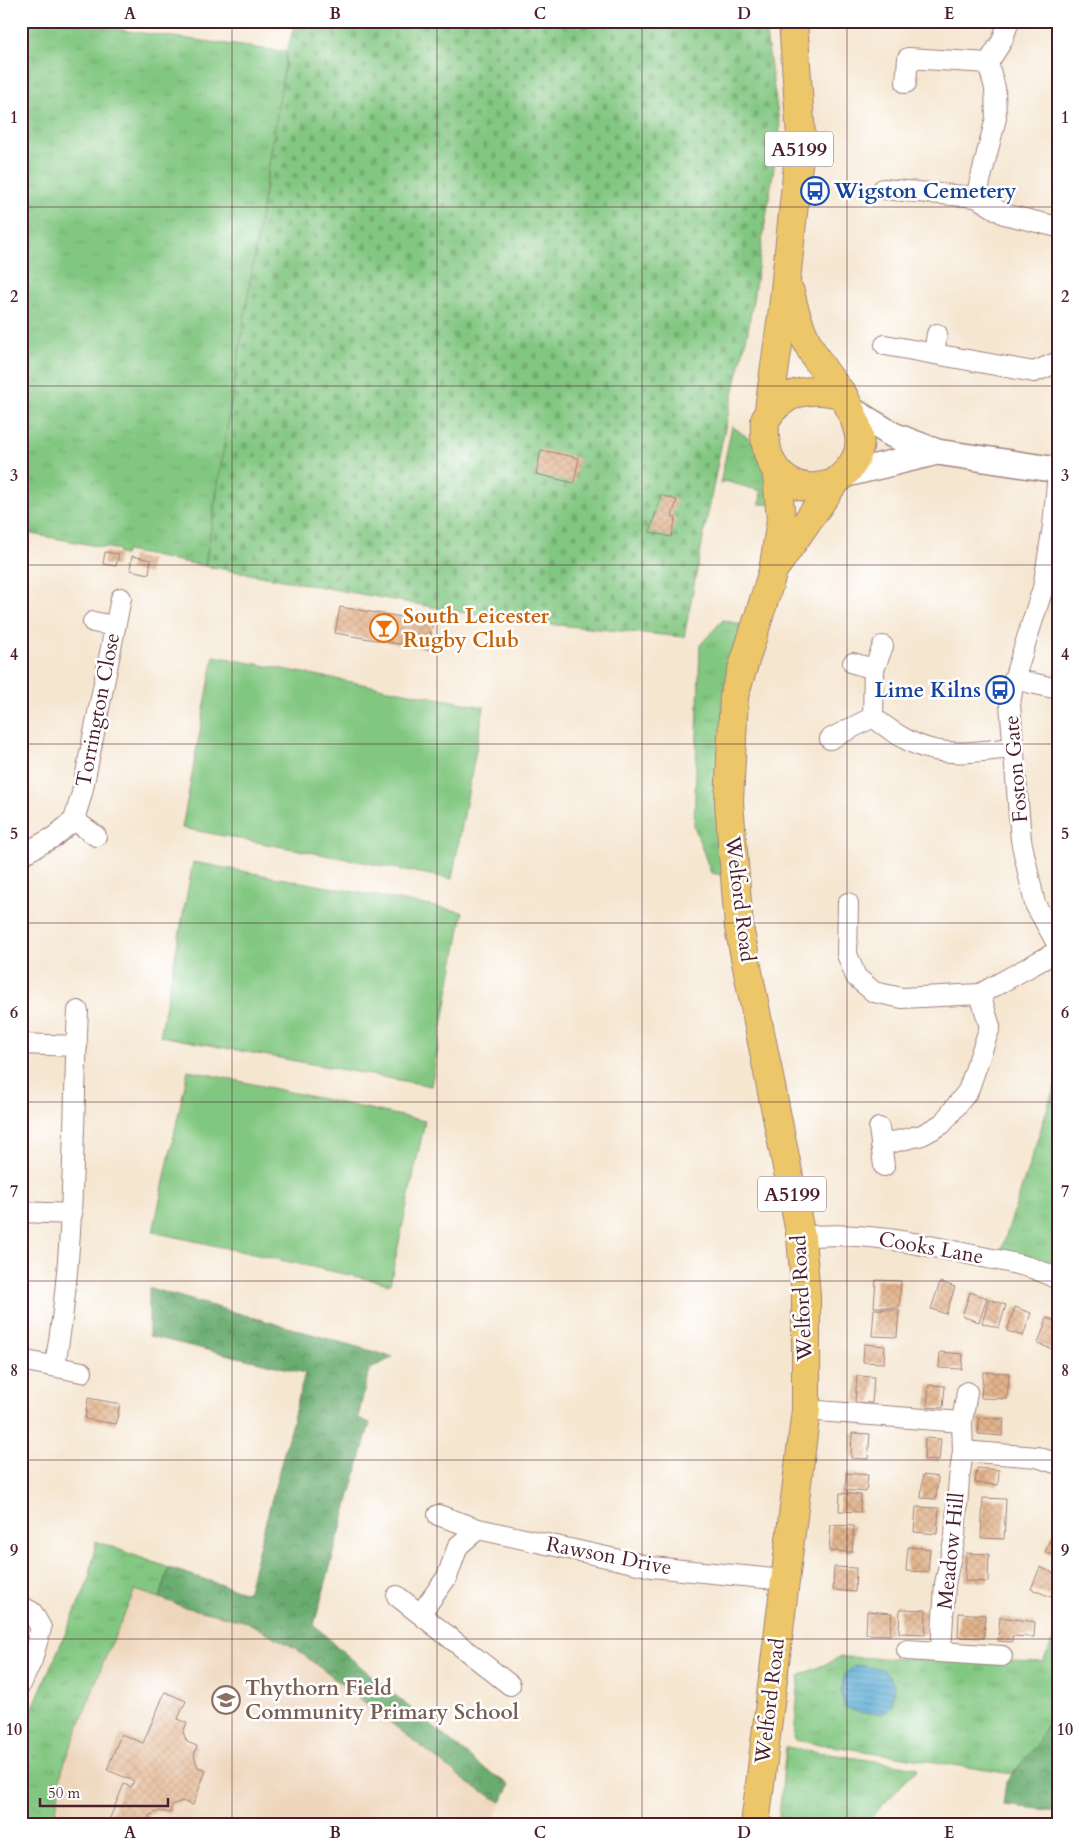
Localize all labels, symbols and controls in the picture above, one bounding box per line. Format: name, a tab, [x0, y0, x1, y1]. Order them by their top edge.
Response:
text: A	[124, 3, 136, 25]
text: B	[329, 3, 341, 25]
text: C	[534, 3, 546, 25]
text: D	[737, 3, 751, 25]
text: E	[944, 3, 954, 25]
text: 1	[10, 107, 18, 129]
text: 1	[1061, 107, 1069, 129]
road number: A5199	[765, 132, 833, 166]
bus stop icon: Wigston Cemetery	[800, 176, 830, 206]
place label: Wigston Cemetery	[833, 177, 1017, 206]
text: 2	[10, 286, 18, 308]
text: 2	[1061, 286, 1069, 308]
text: 3	[10, 465, 18, 487]
text: 3	[1061, 465, 1069, 487]
place label: South Leicester Rugby Club	[403, 602, 550, 655]
bar icon: South Leicester Rugby Club	[369, 613, 399, 643]
street label: Torrington Close	[69, 630, 127, 790]
text: 4	[10, 644, 18, 666]
text: 4	[1061, 644, 1069, 666]
bus stop icon: Lime Kilns	[985, 675, 1015, 705]
place label: Lime Kilns	[875, 676, 981, 705]
street label: Foston Gate	[997, 714, 1035, 824]
text: 5	[10, 823, 18, 845]
text: 5	[1061, 823, 1069, 845]
street label: Welford Road	[718, 833, 762, 964]
text: 6	[10, 1002, 18, 1024]
text: 6	[1061, 1002, 1069, 1024]
road number: A5199	[758, 1176, 826, 1212]
text: 7	[10, 1181, 18, 1203]
text: 7	[1061, 1181, 1069, 1203]
street label: Cooks Lane	[876, 1225, 986, 1271]
street label: Welford Road	[784, 1234, 820, 1363]
text: 8	[10, 1360, 18, 1382]
text: 8	[1061, 1360, 1069, 1382]
street label: Meadow Hill	[930, 1491, 972, 1611]
street label: Rawson Drive	[544, 1530, 674, 1582]
text: 9	[10, 1540, 18, 1562]
text: 9	[1061, 1540, 1069, 1562]
street label: Welford Road	[748, 1636, 792, 1767]
place label: Thythorn Field Community Primary School	[245, 1674, 519, 1727]
school or university icon: Thythorn Field Community Primary School	[211, 1685, 241, 1715]
text: 10	[6, 1719, 22, 1741]
text: 10	[1057, 1719, 1073, 1741]
scale bar	[40, 1776, 168, 1808]
text: 50 m	[48, 1783, 80, 1803]
text: A	[124, 1822, 136, 1844]
text: B	[329, 1822, 341, 1844]
text: C	[534, 1822, 546, 1844]
text: D	[737, 1822, 751, 1844]
text: E	[944, 1822, 954, 1844]

